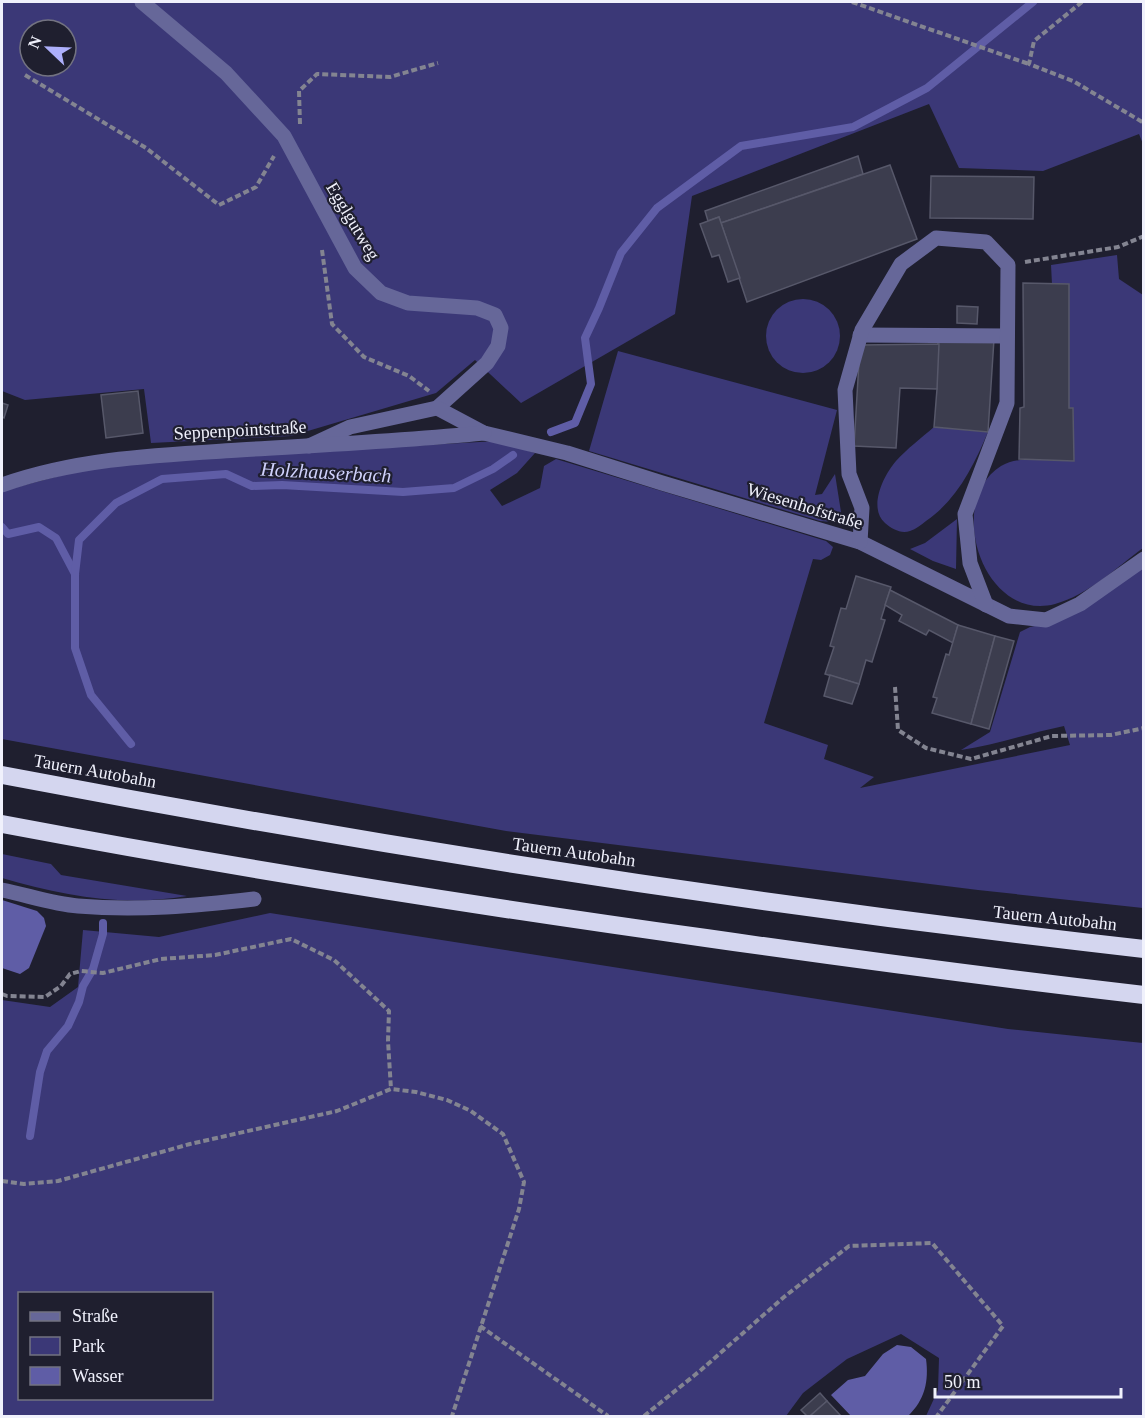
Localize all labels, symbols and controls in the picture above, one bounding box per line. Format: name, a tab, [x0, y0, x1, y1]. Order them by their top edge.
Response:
north arrow	[18, 18, 78, 78]
text: N	[25, 33, 45, 51]
street label: Egglgutweg	[322, 179, 384, 263]
street label: Seppenpointstraße	[173, 417, 307, 443]
water label: Holzhauserbach	[259, 458, 392, 486]
street label: Wiesenhofstraße	[745, 479, 865, 533]
street label: Tauern Autobahn	[32, 750, 158, 792]
street label: Tauern Autobahn	[511, 833, 637, 871]
street label: Tauern Autobahn	[992, 902, 1118, 934]
legend	[18, 1292, 213, 1400]
text: Straße	[72, 1306, 118, 1326]
text: Park	[72, 1336, 105, 1356]
scale bar	[935, 1361, 1121, 1399]
text: Wasser	[72, 1366, 124, 1386]
text: 50 m	[944, 1372, 981, 1392]

